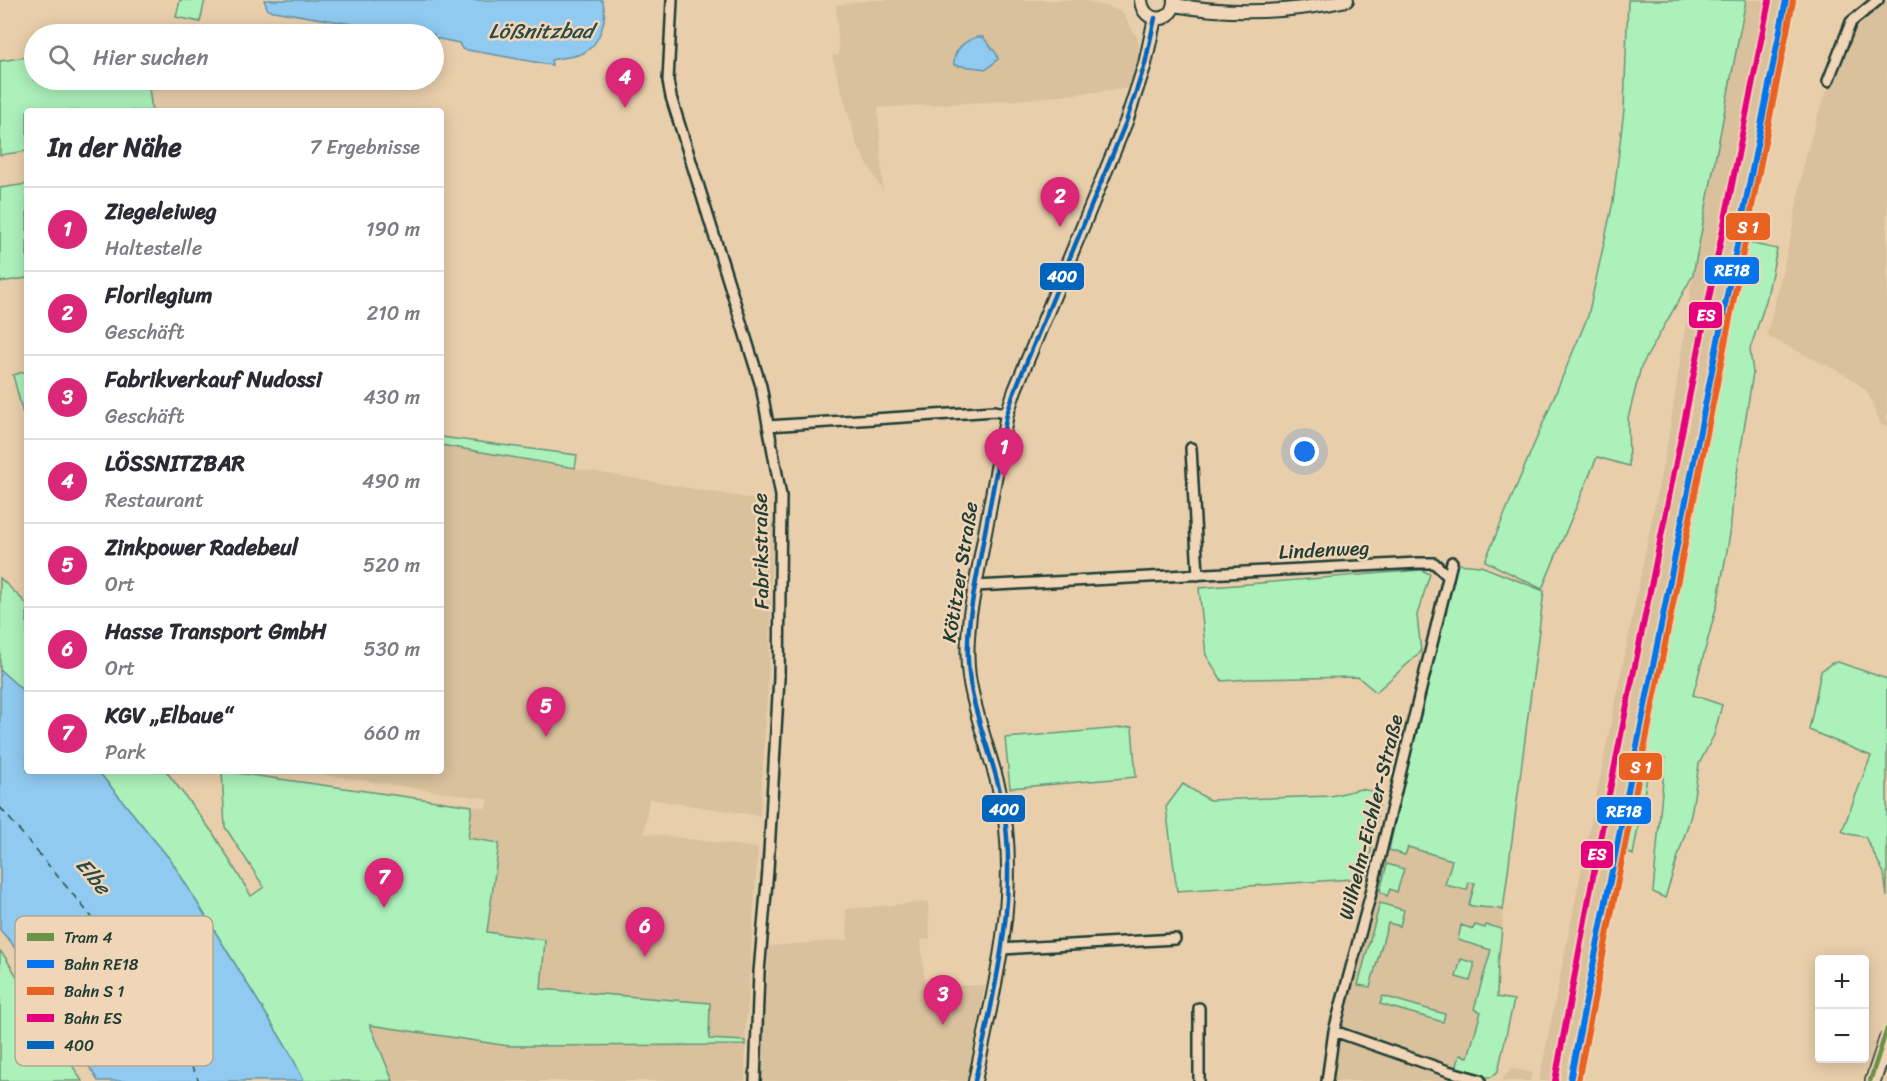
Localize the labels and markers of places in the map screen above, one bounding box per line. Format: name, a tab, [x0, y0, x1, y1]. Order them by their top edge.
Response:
pin: 4	[606, 58, 644, 108]
pin: 2	[1040, 178, 1080, 227]
pin: 1	[984, 428, 1024, 478]
pin: 5	[526, 688, 566, 737]
pin: 7	[364, 858, 404, 908]
pin: 6	[626, 908, 664, 957]
pin: 3	[924, 976, 962, 1025]

